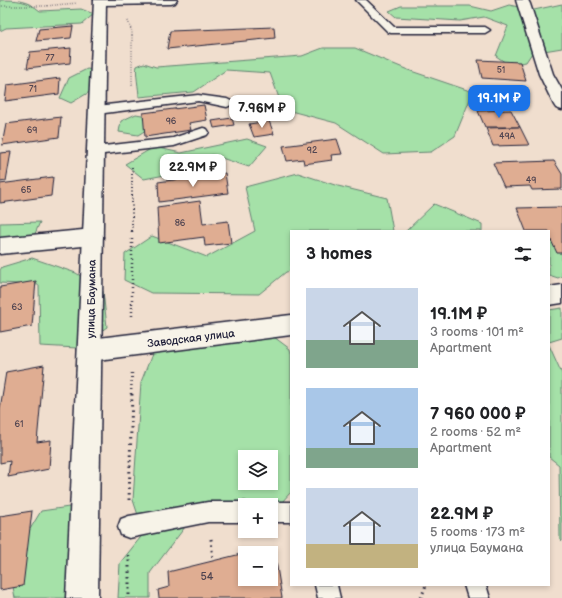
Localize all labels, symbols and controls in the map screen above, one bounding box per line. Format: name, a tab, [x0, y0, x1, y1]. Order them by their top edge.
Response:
house number: 77	[46, 53, 55, 64]
house number: 51	[497, 65, 505, 76]
house number: 71	[29, 84, 37, 95]
pin: 19.1M ₽	[462, 85, 536, 119]
text: 19.1M ₽	[477, 90, 521, 106]
pin: 7.96M ₽	[225, 95, 299, 129]
text: 7.96M ₽	[238, 100, 286, 116]
house number: 96	[166, 116, 177, 127]
house number: 69	[27, 125, 37, 136]
house number: 49А	[499, 131, 516, 142]
house number: 92	[307, 145, 318, 156]
pin: 22.9M ₽	[156, 154, 230, 188]
text: 22.9M ₽	[169, 159, 217, 175]
house number: 49	[526, 175, 536, 186]
house number: 65	[21, 185, 31, 196]
house number: 86	[175, 218, 186, 229]
icon: filters	[512, 243, 534, 265]
text: 3 homes	[306, 244, 372, 264]
street label: улица Баумана	[84, 259, 99, 339]
house number: 63	[11, 302, 23, 313]
icon: home	[338, 304, 386, 352]
text: 19.1M ₽	[430, 304, 487, 324]
text: 3 rooms · 101 m²	[430, 324, 524, 340]
street label: Заводская улица	[147, 327, 236, 350]
text: Apartment	[430, 340, 491, 356]
icon: home	[338, 404, 386, 452]
text: 7 960 000 ₽	[430, 404, 526, 424]
house number: 61	[15, 419, 23, 430]
text: 2 rooms · 52 m²	[430, 424, 521, 440]
text: Apartment	[430, 440, 491, 456]
map controls	[238, 450, 278, 586]
button: layers	[238, 450, 278, 490]
button: +	[238, 498, 278, 538]
icon: home	[338, 504, 386, 552]
text: 22.9M ₽	[430, 504, 493, 524]
text: 5 rooms · 173 m²	[430, 524, 525, 540]
text: улица Баумана	[430, 540, 523, 556]
button: −	[238, 546, 278, 586]
house number: 54	[200, 570, 214, 583]

